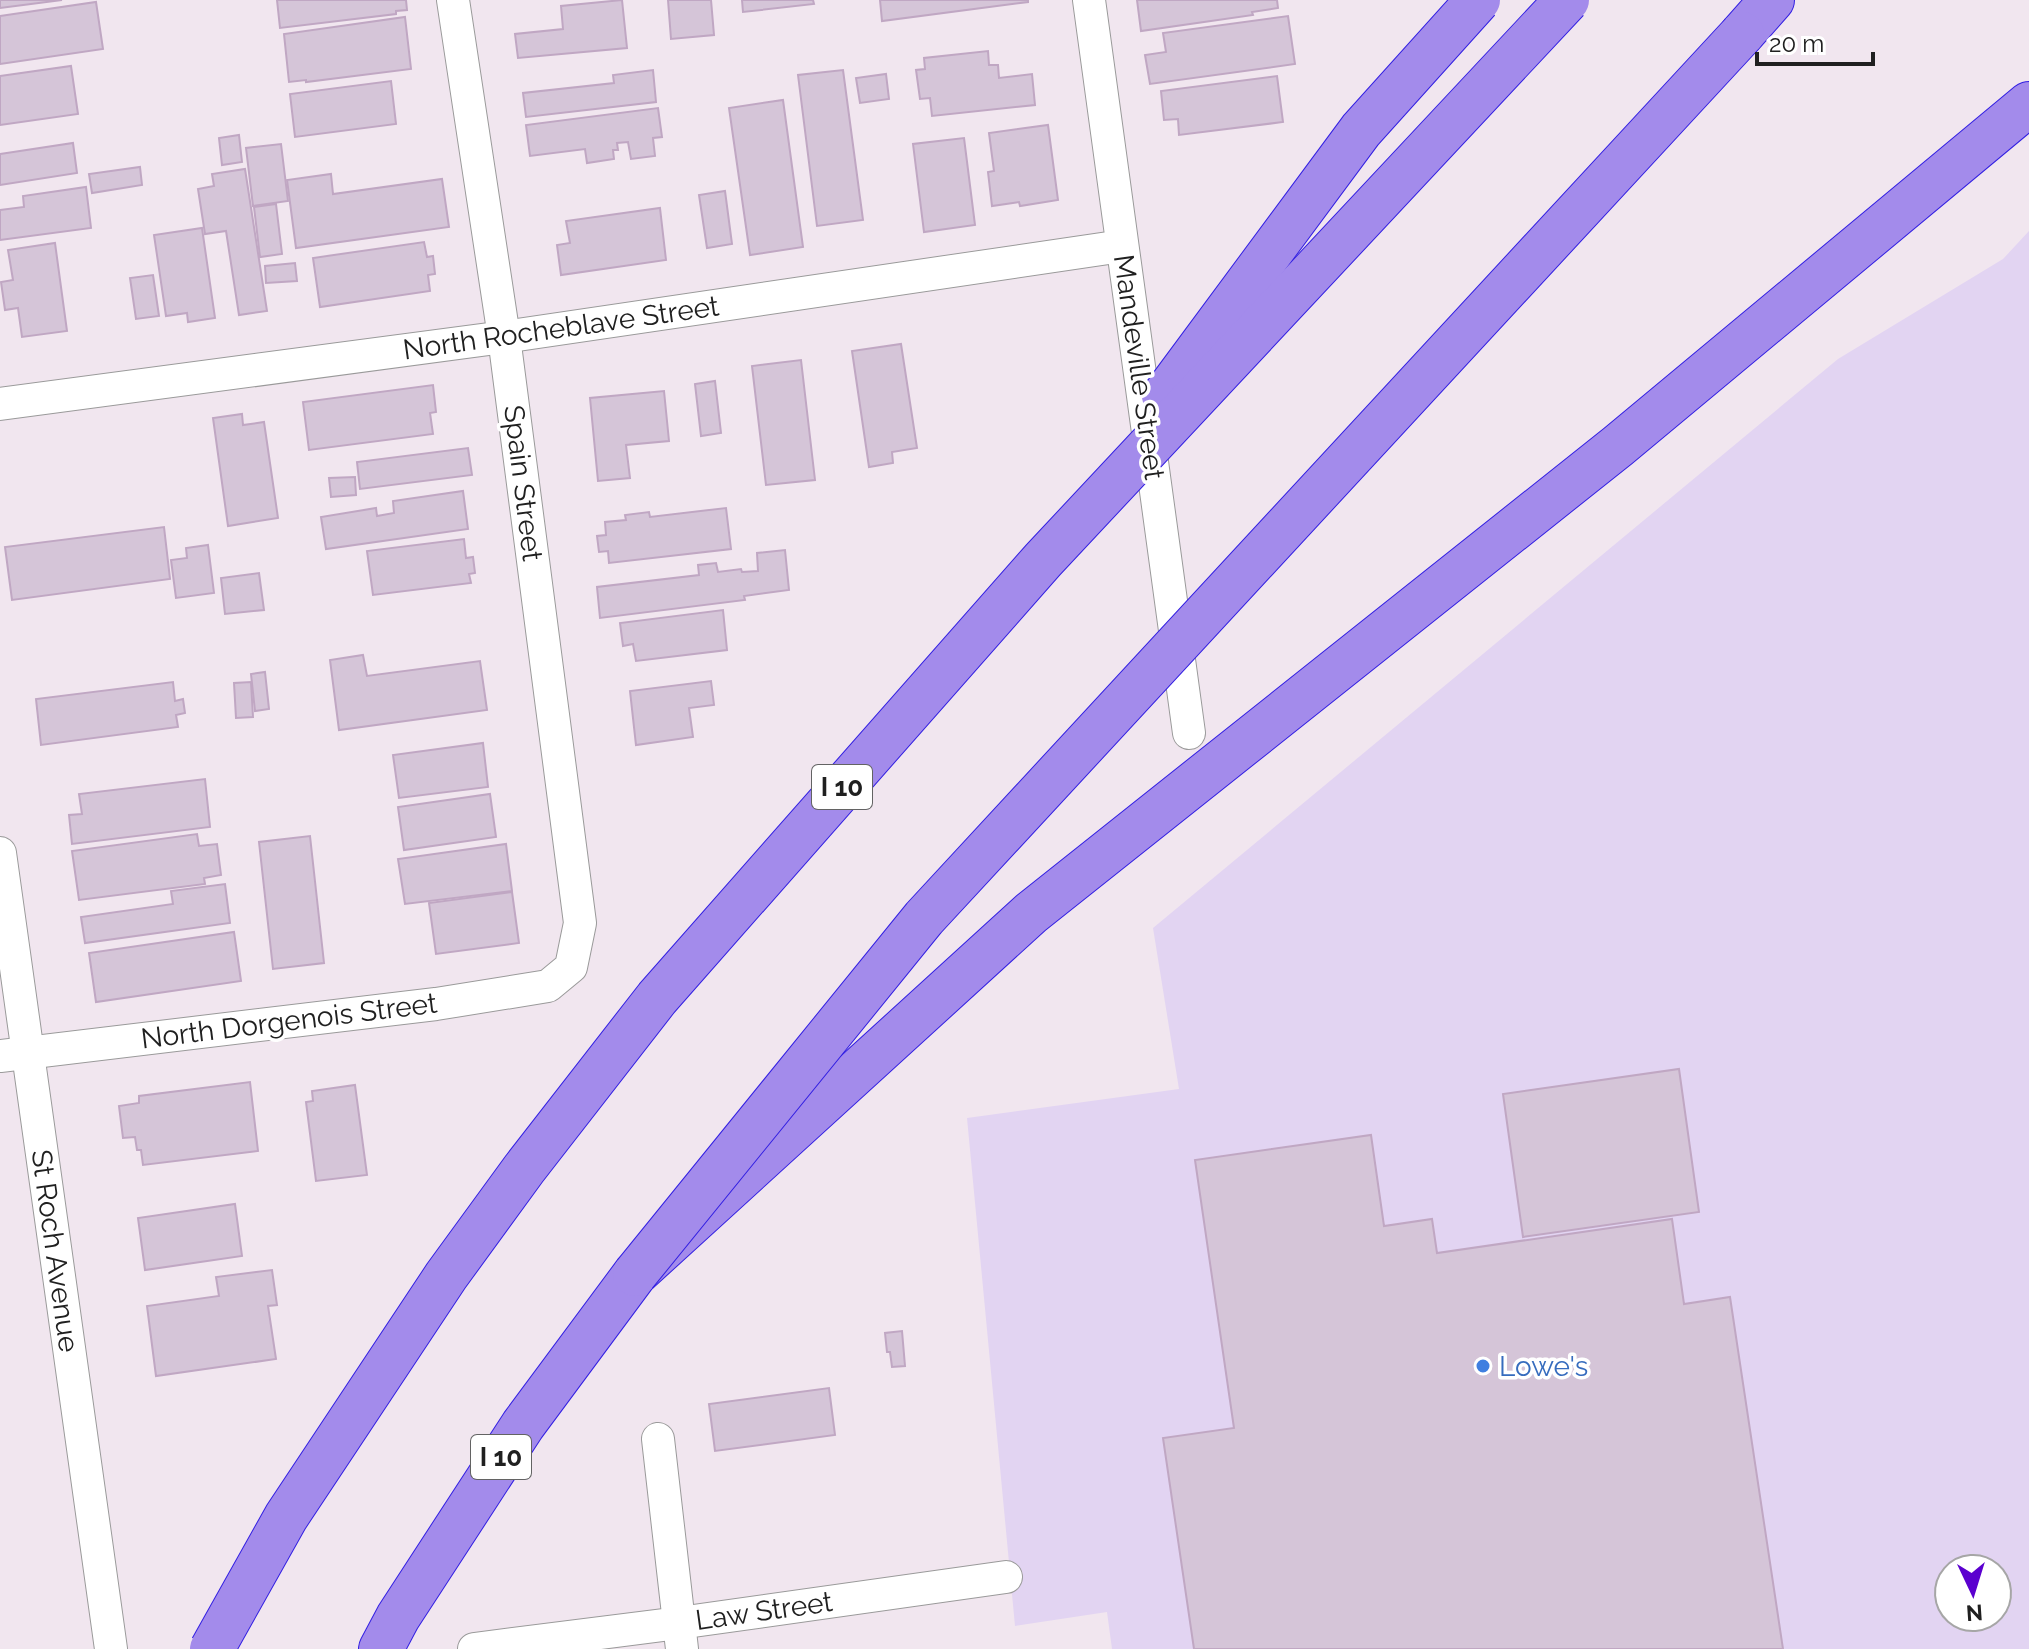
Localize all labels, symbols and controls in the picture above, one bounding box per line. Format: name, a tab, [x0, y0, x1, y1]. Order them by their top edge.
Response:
scale bar	[1757, 16, 1873, 66]
text: 20 m	[1769, 29, 1824, 58]
street label: Mandeville Street	[1107, 252, 1171, 482]
street label: North Rocheblave Street	[401, 289, 722, 367]
street label: Spain Street	[497, 403, 549, 563]
road number: I 10	[812, 765, 872, 809]
street label: North Dorgenois Street	[139, 986, 439, 1056]
street label: St Roch Avenue	[24, 1148, 86, 1354]
place label: Lowe's	[1499, 1350, 1588, 1383]
marker: Lowe's	[1474, 1357, 1492, 1375]
road number: I 10	[471, 1435, 531, 1479]
north arrow	[1933, 1553, 2013, 1633]
street label: Law Street	[693, 1585, 835, 1637]
text: N	[1965, 1599, 1984, 1627]

